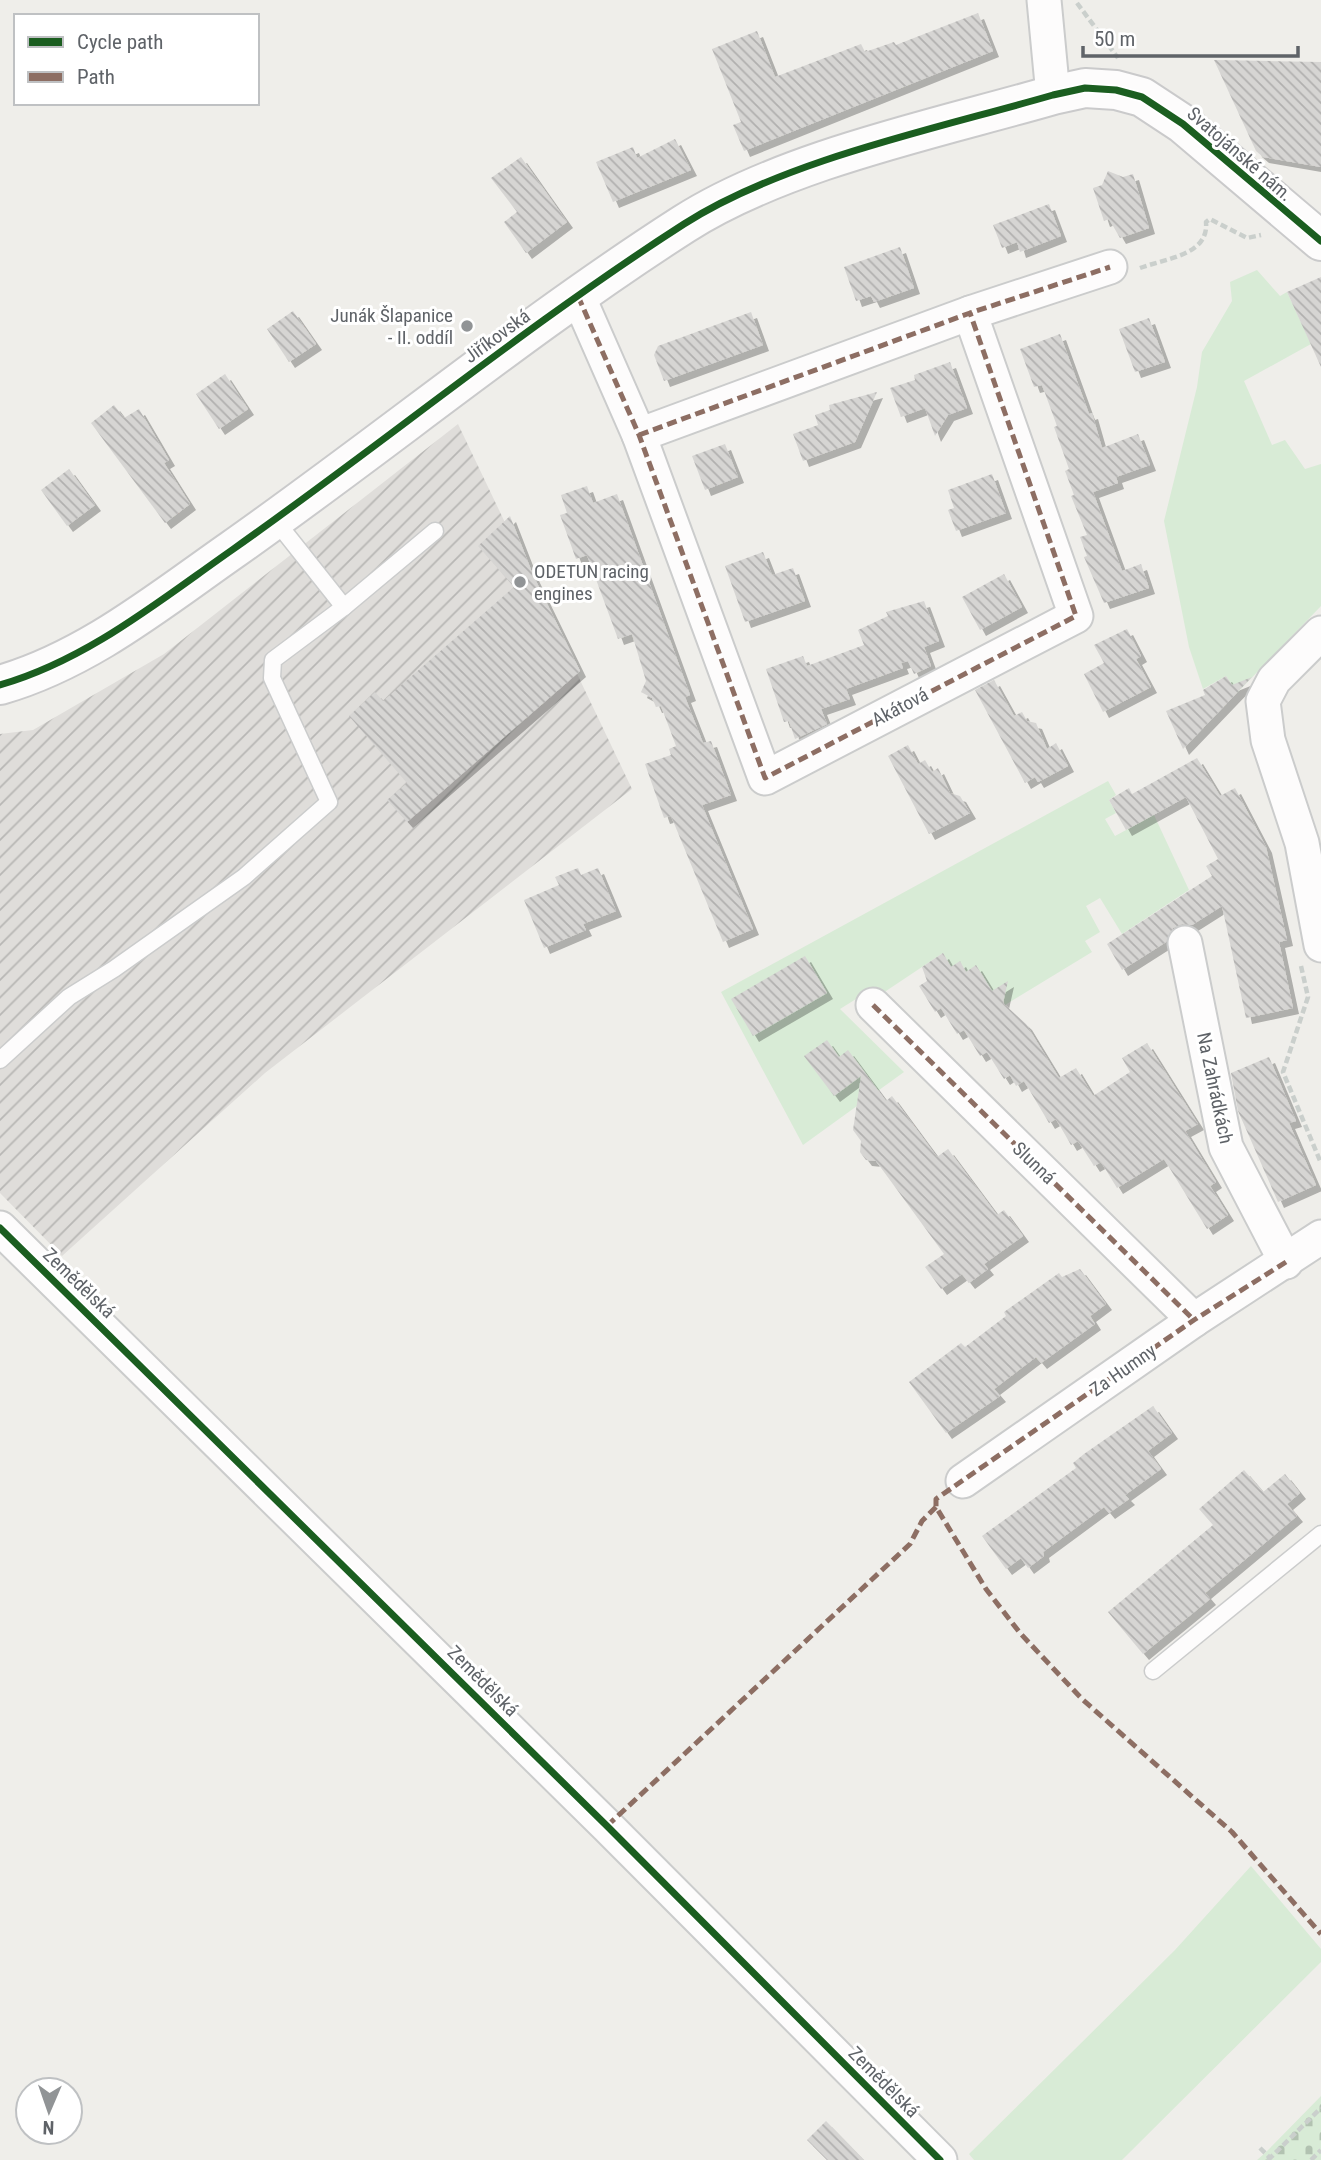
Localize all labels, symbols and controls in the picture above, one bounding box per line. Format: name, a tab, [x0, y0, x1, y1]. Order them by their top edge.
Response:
legend	[14, 14, 259, 105]
scale bar	[1083, 14, 1298, 58]
text: 50 m	[1094, 27, 1135, 51]
text: Cycle path	[77, 30, 163, 54]
text: Path	[77, 65, 115, 89]
street label: Svatojánské nám.	[1182, 102, 1298, 206]
place label: Junák Šlapanice - II. oddíl	[330, 304, 453, 349]
street label: Jiříkovská	[459, 304, 535, 368]
marker: Junák Šlapanice - II. oddíl	[459, 318, 475, 334]
place label: ODETUN racing engines	[534, 560, 649, 605]
marker: ODETUN racing engines	[512, 574, 528, 590]
street label: Akátová	[868, 683, 932, 731]
street label: Na Zahrádkách	[1192, 1030, 1238, 1146]
street label: Slunná	[1008, 1137, 1060, 1189]
street label: Zemědělská	[38, 1243, 120, 1323]
street label: Za Humny	[1085, 1339, 1161, 1401]
street label: Zemědělská	[443, 1641, 523, 1721]
street label: Zemědělská	[844, 2042, 924, 2122]
north arrow	[14, 2076, 84, 2146]
text: N	[42, 2116, 55, 2139]

